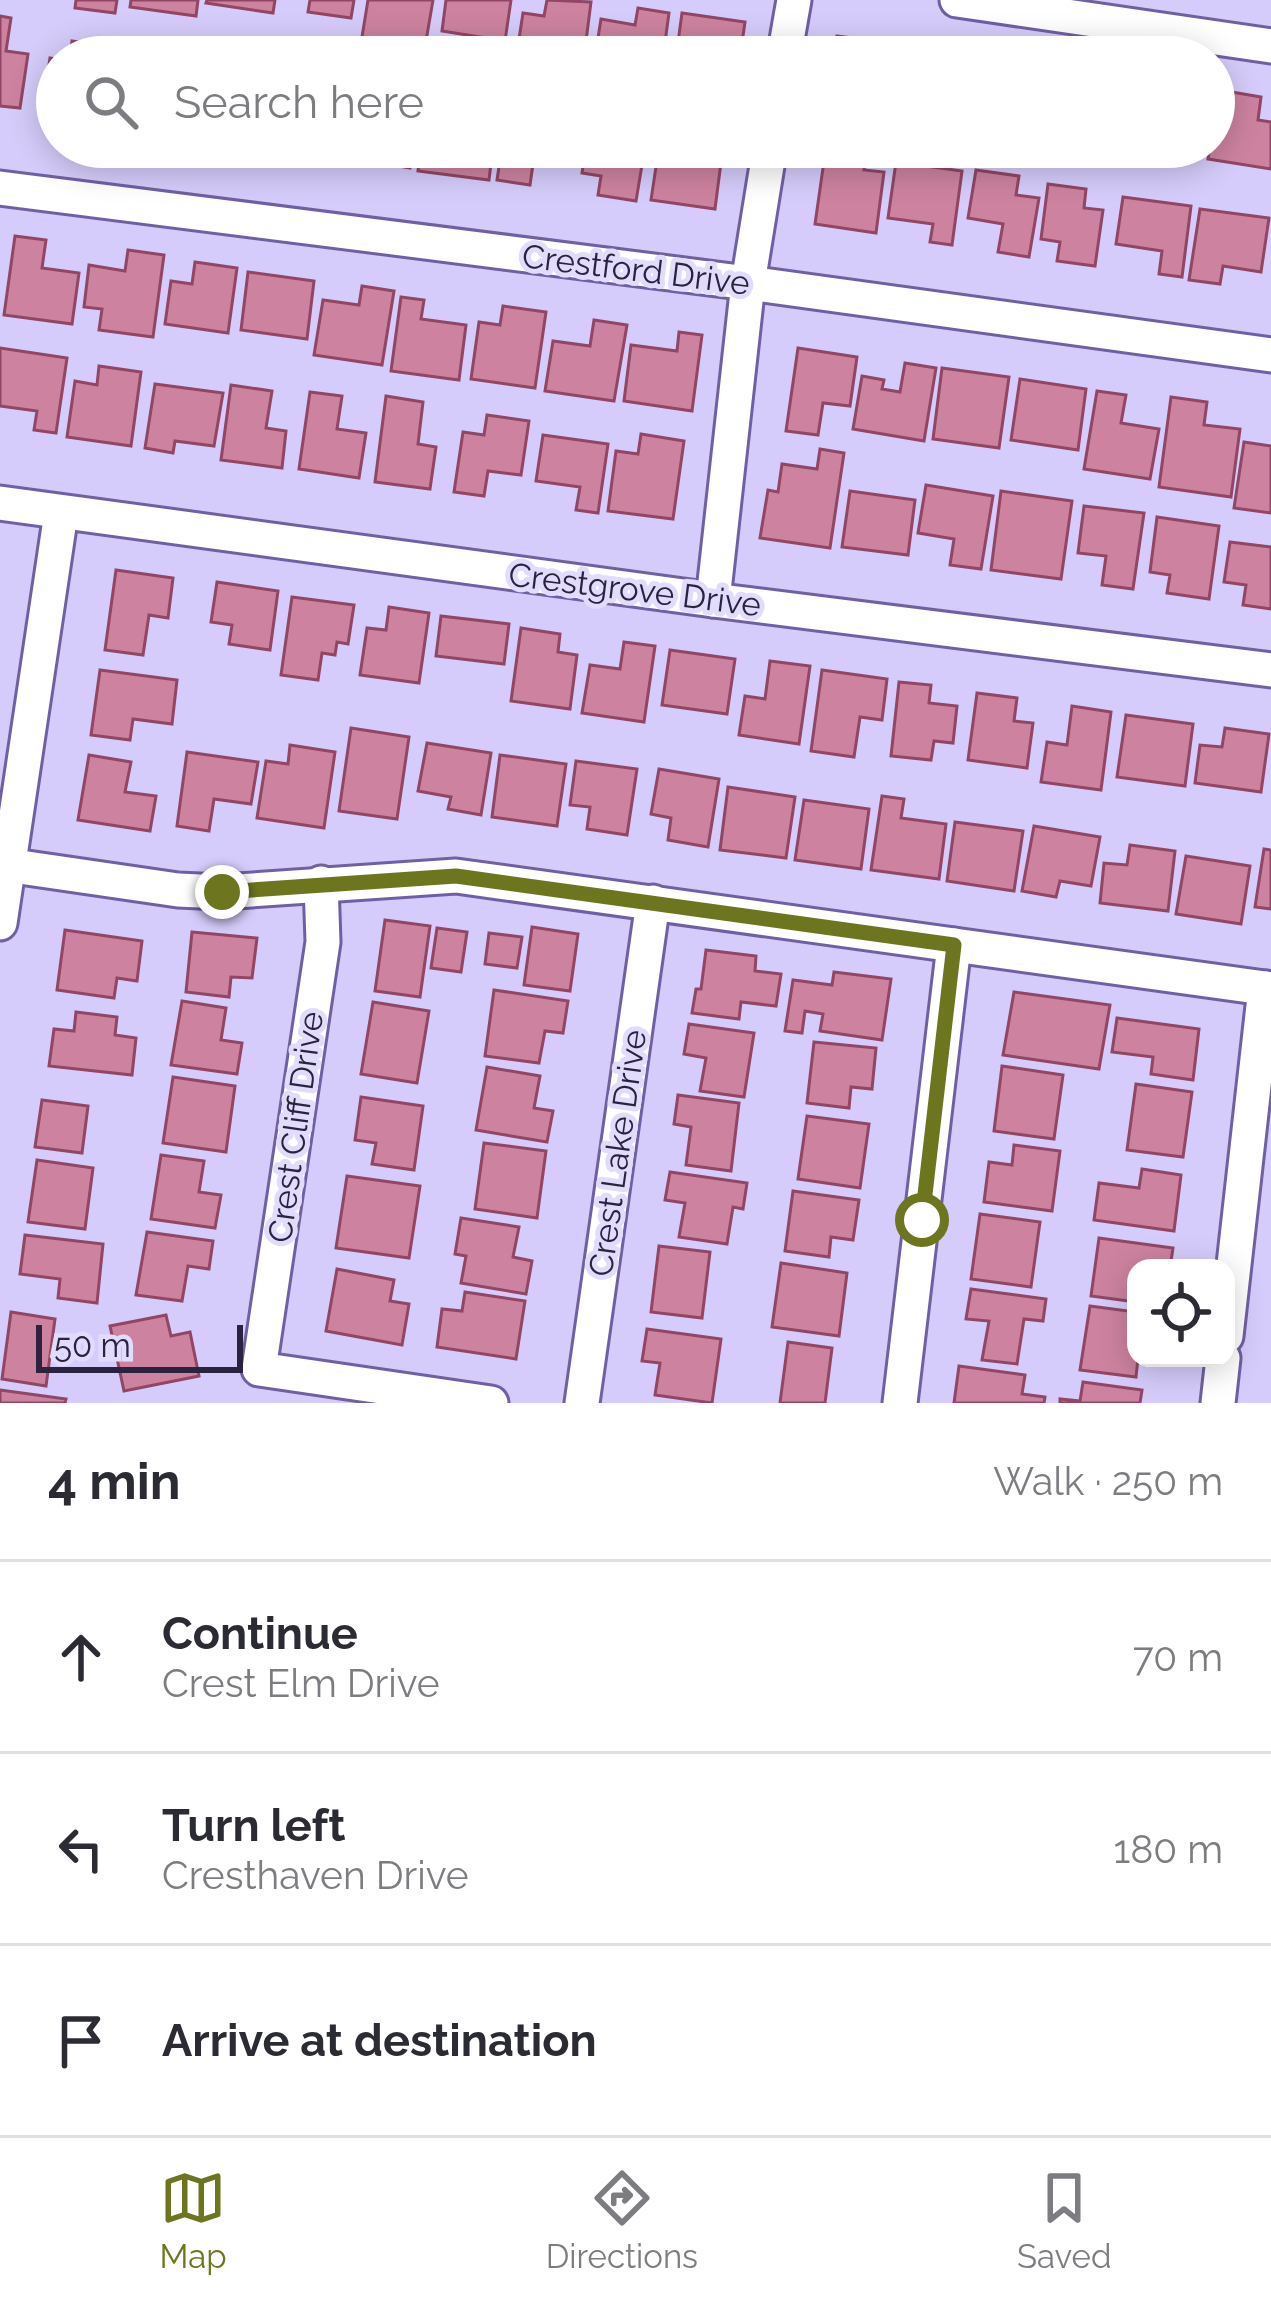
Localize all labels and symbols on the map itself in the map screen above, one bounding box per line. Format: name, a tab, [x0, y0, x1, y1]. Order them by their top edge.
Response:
street label: Crestford Drive	[520, 236, 752, 303]
street label: Crestgrove Drive	[507, 555, 763, 624]
route end	[195, 865, 249, 919]
street label: Crest Cliff Drive	[260, 1009, 331, 1245]
street label: Crest Lake Drive	[581, 1027, 654, 1279]
route start	[895, 1193, 949, 1247]
scale bar	[36, 1319, 243, 1372]

